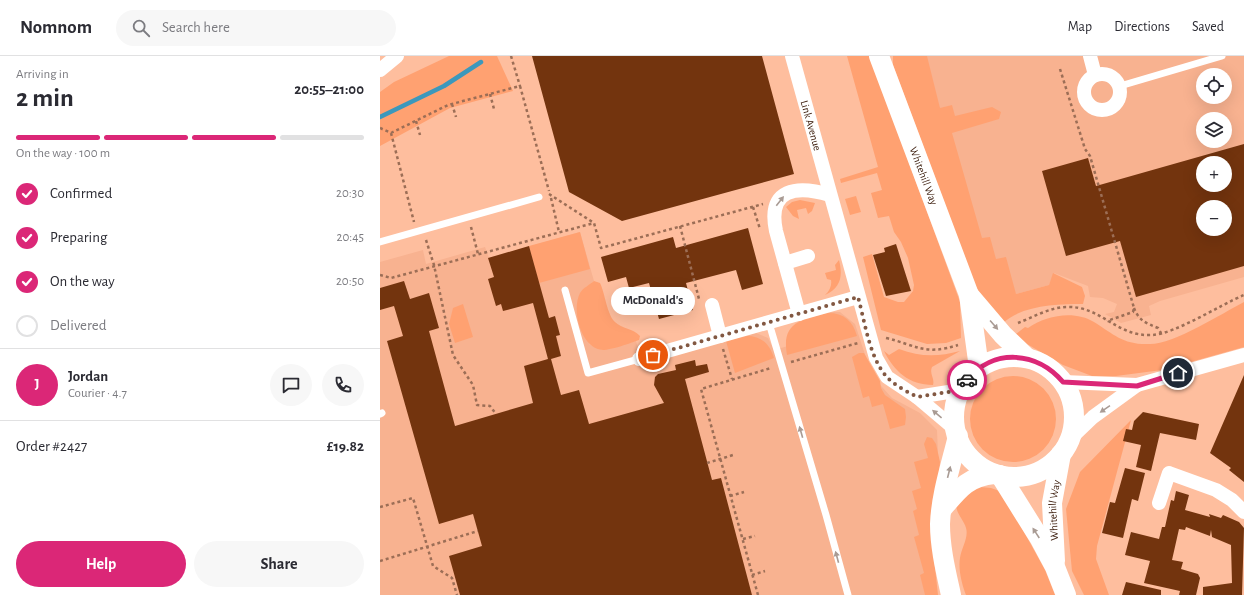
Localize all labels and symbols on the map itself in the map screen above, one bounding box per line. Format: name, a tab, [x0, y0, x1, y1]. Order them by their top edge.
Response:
street label: Link Avenue	[799, 99, 823, 152]
street label: Whitehill Way	[908, 145, 940, 207]
one-way arrow	[775, 196, 784, 206]
callout: McDonald's	[611, 287, 695, 315]
one-way arrow	[990, 319, 999, 330]
pin	[636, 338, 670, 372]
pin	[1161, 356, 1195, 390]
courier	[947, 360, 987, 400]
one-way arrow	[1100, 405, 1111, 413]
one-way arrow	[931, 409, 942, 418]
one-way arrow	[798, 426, 804, 439]
one-way arrow	[946, 466, 952, 478]
street label: Whitehill Way	[1047, 479, 1062, 541]
one-way arrow	[1032, 528, 1040, 538]
one-way arrow	[834, 551, 840, 563]

